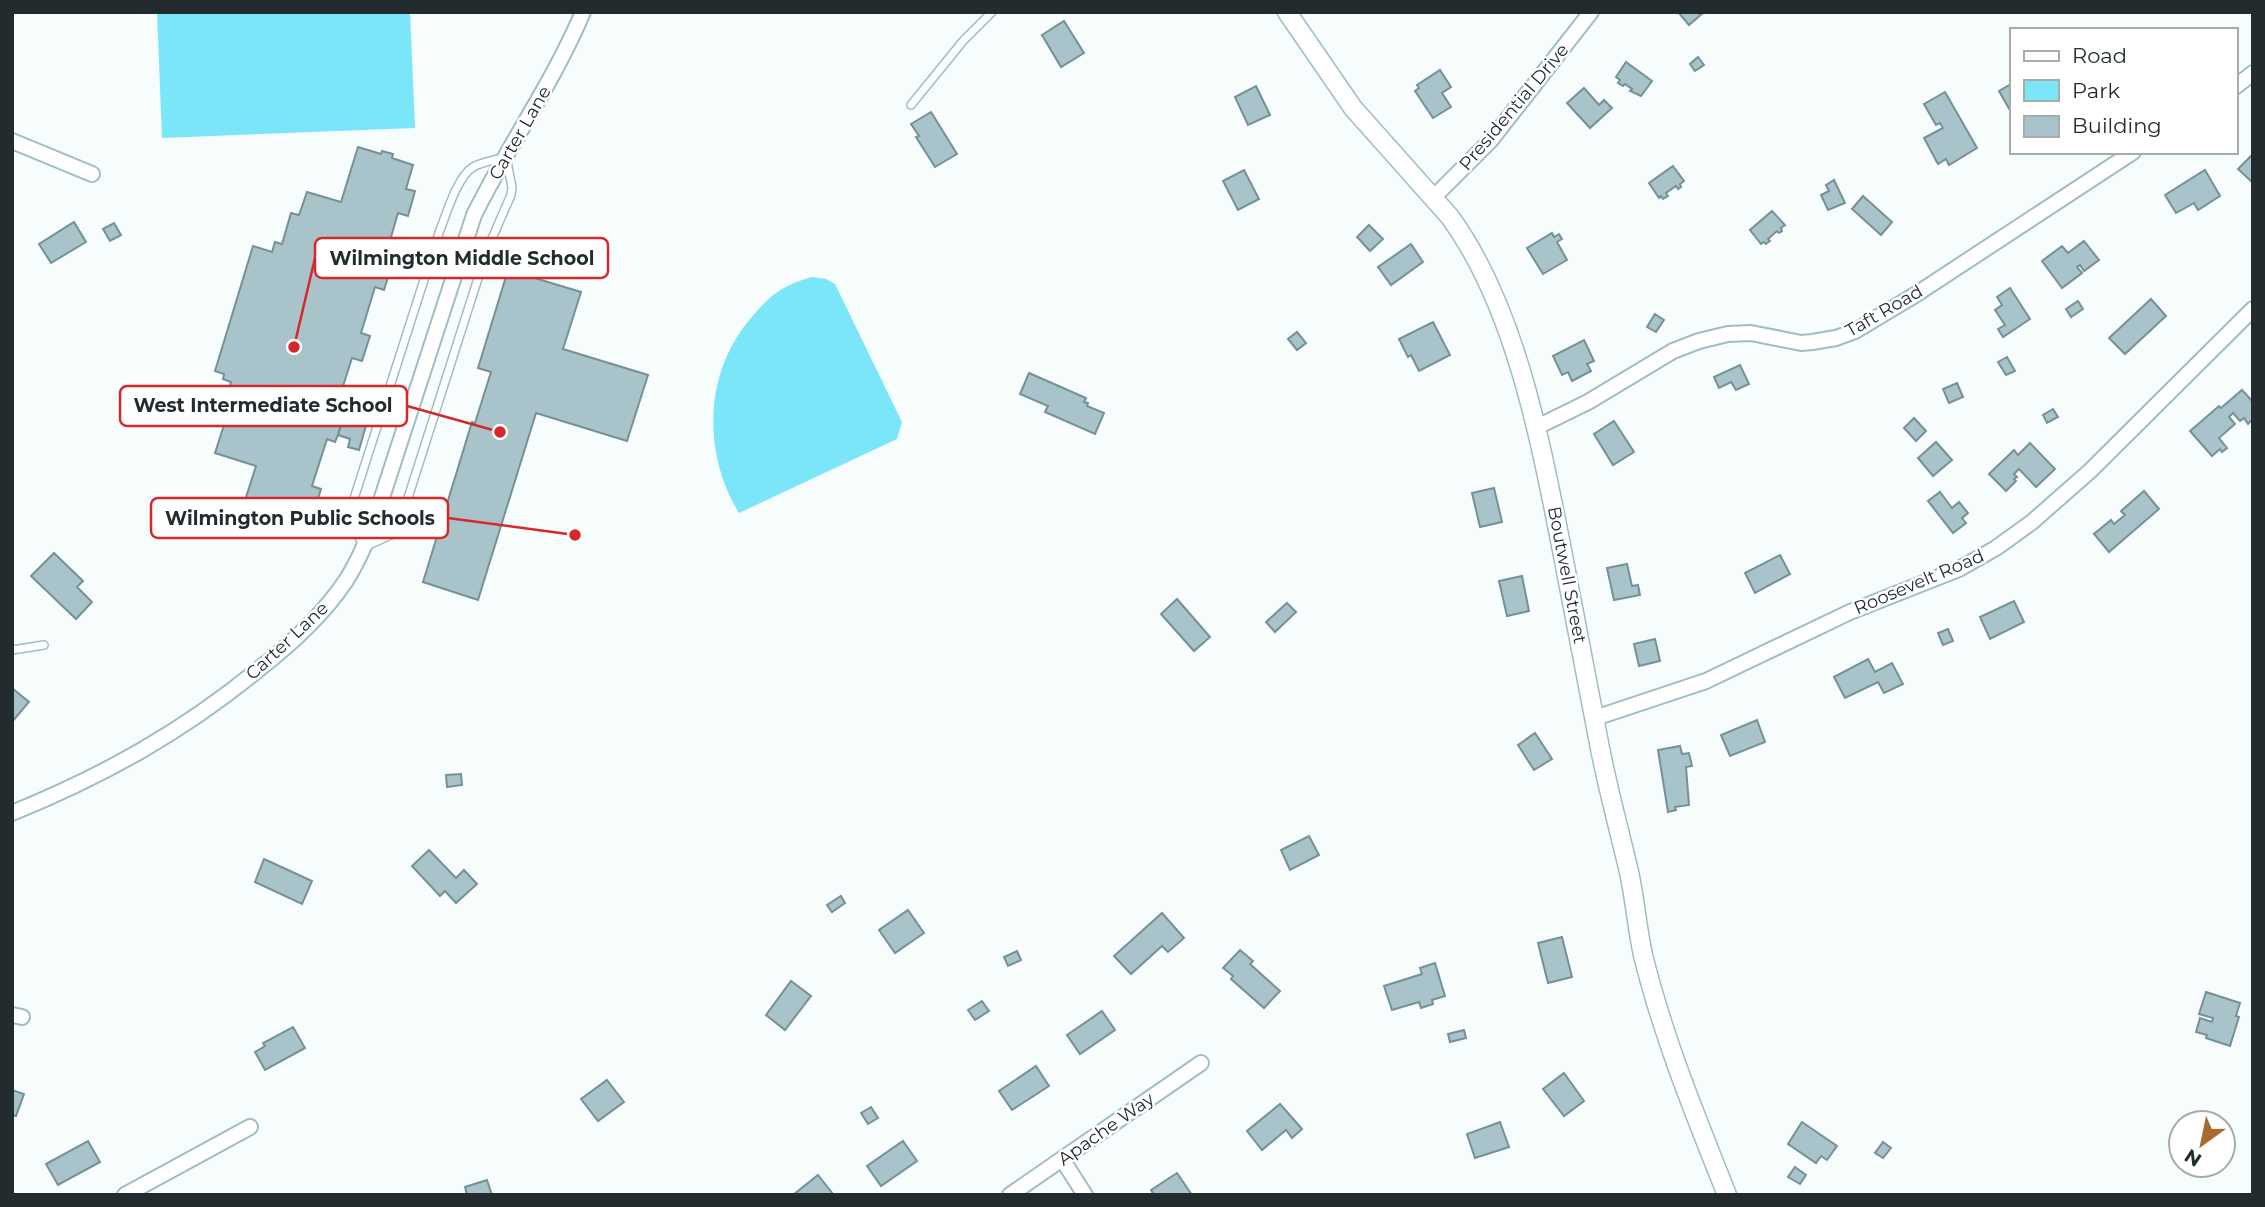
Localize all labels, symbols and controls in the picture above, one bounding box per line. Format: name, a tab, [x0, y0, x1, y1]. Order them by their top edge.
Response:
legend	[2010, 28, 2237, 154]
street label: Presidential Drive	[1455, 39, 1574, 175]
text: Road	[2072, 43, 2127, 68]
text: Park	[2072, 78, 2120, 103]
street label: Carter Lane	[484, 82, 556, 184]
text: Building	[2072, 113, 2162, 138]
callout: Wilmington Middle School	[315, 238, 608, 278]
text: Wilmington Middle School	[330, 247, 594, 270]
street label: Taft Road	[1841, 280, 1927, 342]
callout: West Intermediate School	[120, 386, 407, 426]
text: West Intermediate School	[133, 394, 393, 417]
callout: Wilmington Public Schools	[151, 498, 448, 538]
street label: Boutwell Street	[1543, 505, 1591, 645]
text: Wilmington Public Schools	[165, 507, 435, 530]
street label: Roosevelt Road	[1851, 545, 1987, 619]
street label: Carter Lane	[241, 597, 333, 685]
street label: Apache Way	[1054, 1088, 1159, 1170]
north arrow	[2167, 1109, 2237, 1179]
text: N	[2180, 1144, 2206, 1172]

